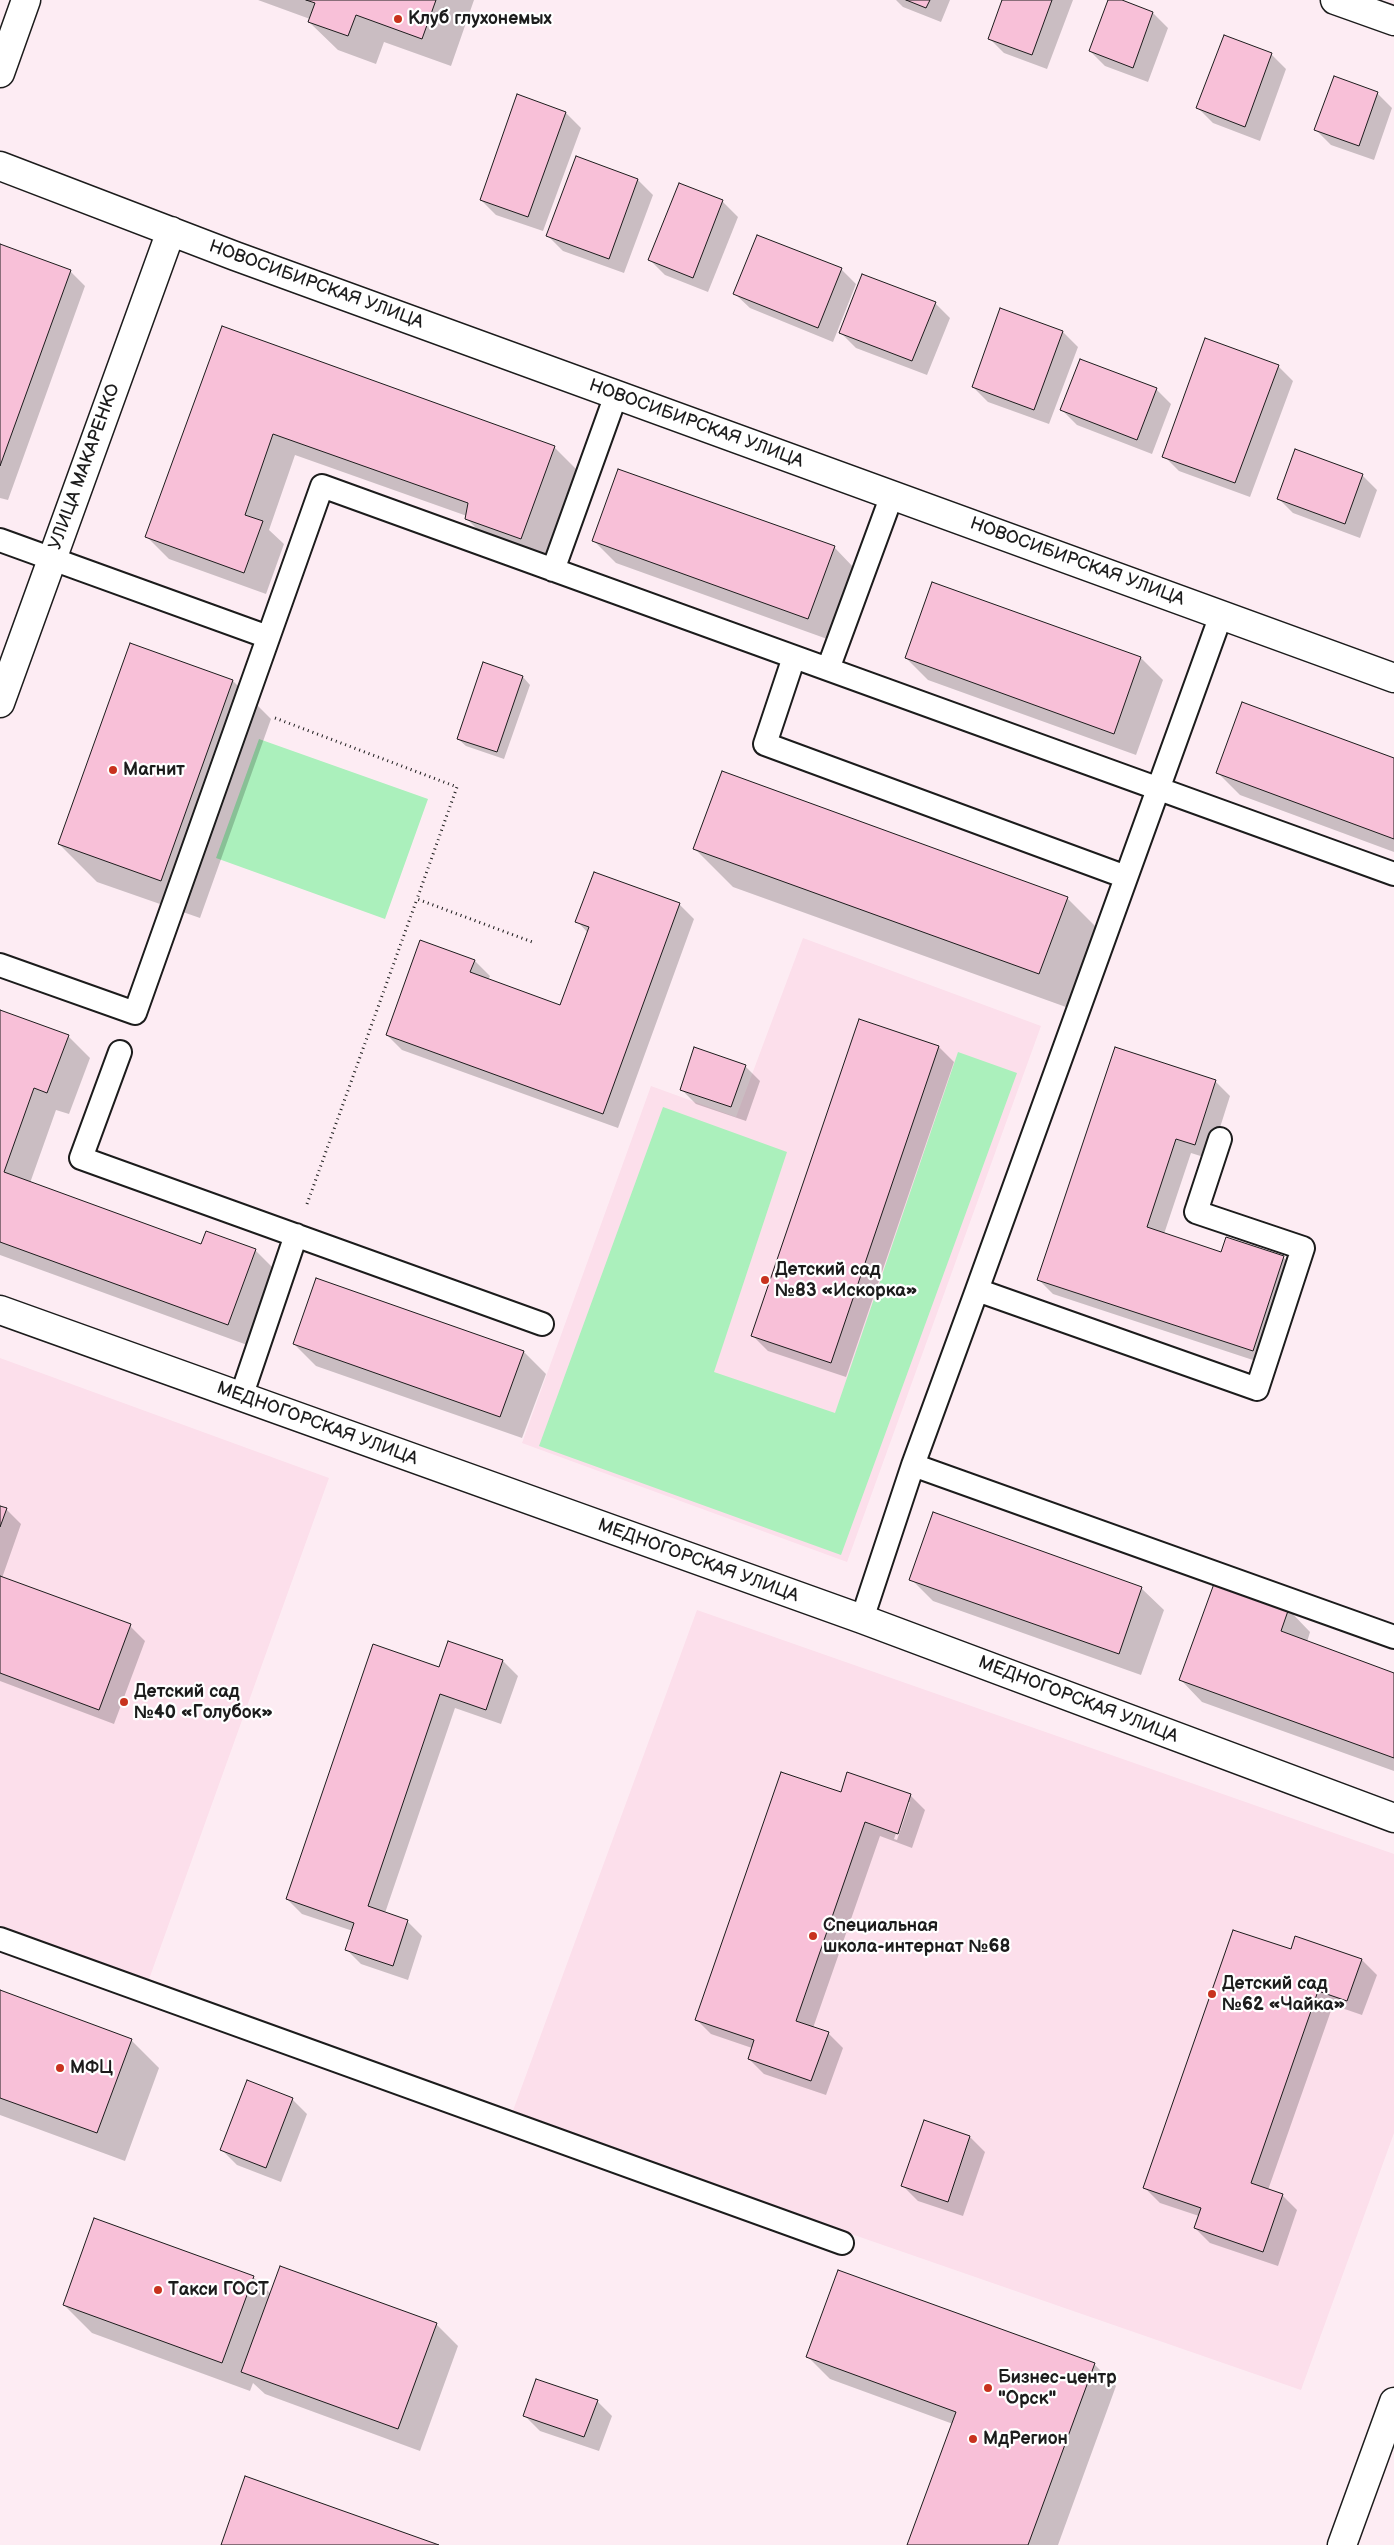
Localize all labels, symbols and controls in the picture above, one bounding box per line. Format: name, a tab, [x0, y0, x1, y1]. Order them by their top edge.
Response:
place label: Клуб глухонемых	[408, 8, 552, 30]
marker: Клуб глухонемых	[392, 13, 404, 25]
street label: НОВОСИБИРСКАЯ УЛИЦА	[206, 236, 426, 334]
street label: НОВОСИБИРСКАЯ УЛИЦА	[586, 375, 806, 473]
street label: УЛИЦА МАКАРЕНКО	[45, 381, 125, 553]
street label: НОВОСИБИРСКАЯ УЛИЦА	[967, 513, 1187, 611]
place label: Магнит	[123, 759, 185, 781]
marker: Магнит	[107, 764, 119, 776]
place label: Детский сад №83 «Искорка»	[775, 1259, 917, 1302]
marker: Детский сад №83 «Искорка»	[759, 1274, 771, 1286]
street label: МЕДНОГОРСКАЯ УЛИЦА	[213, 1378, 421, 1470]
street label: МЕДНОГОРСКАЯ УЛИЦА	[594, 1515, 802, 1607]
street label: МЕДНОГОРСКАЯ УЛИЦА	[975, 1652, 1181, 1748]
place label: Детский сад №40 «Голубок»	[134, 1681, 273, 1724]
marker: Детский сад №40 «Голубок»	[118, 1696, 130, 1708]
place label: Специальная школа-интернат №68	[823, 1915, 1010, 1958]
marker: Специальная школа-интернат №68	[807, 1930, 819, 1942]
place label: Детский сад №62 «Чайка»	[1222, 1973, 1345, 2016]
marker: Детский сад №62 «Чайка»	[1206, 1988, 1218, 2000]
place label: МФЦ	[70, 2057, 113, 2079]
marker: МФЦ	[54, 2062, 66, 2074]
place label: Такси ГОСТ	[168, 2279, 269, 2301]
marker: Такси ГОСТ	[152, 2284, 164, 2296]
place label: Бизнес-центр "Орск"	[998, 2367, 1117, 2410]
marker: Бизнес-центр "Орск"	[982, 2382, 994, 2394]
place label: МдРегион	[983, 2428, 1068, 2450]
marker: МдРегион	[967, 2433, 979, 2445]

